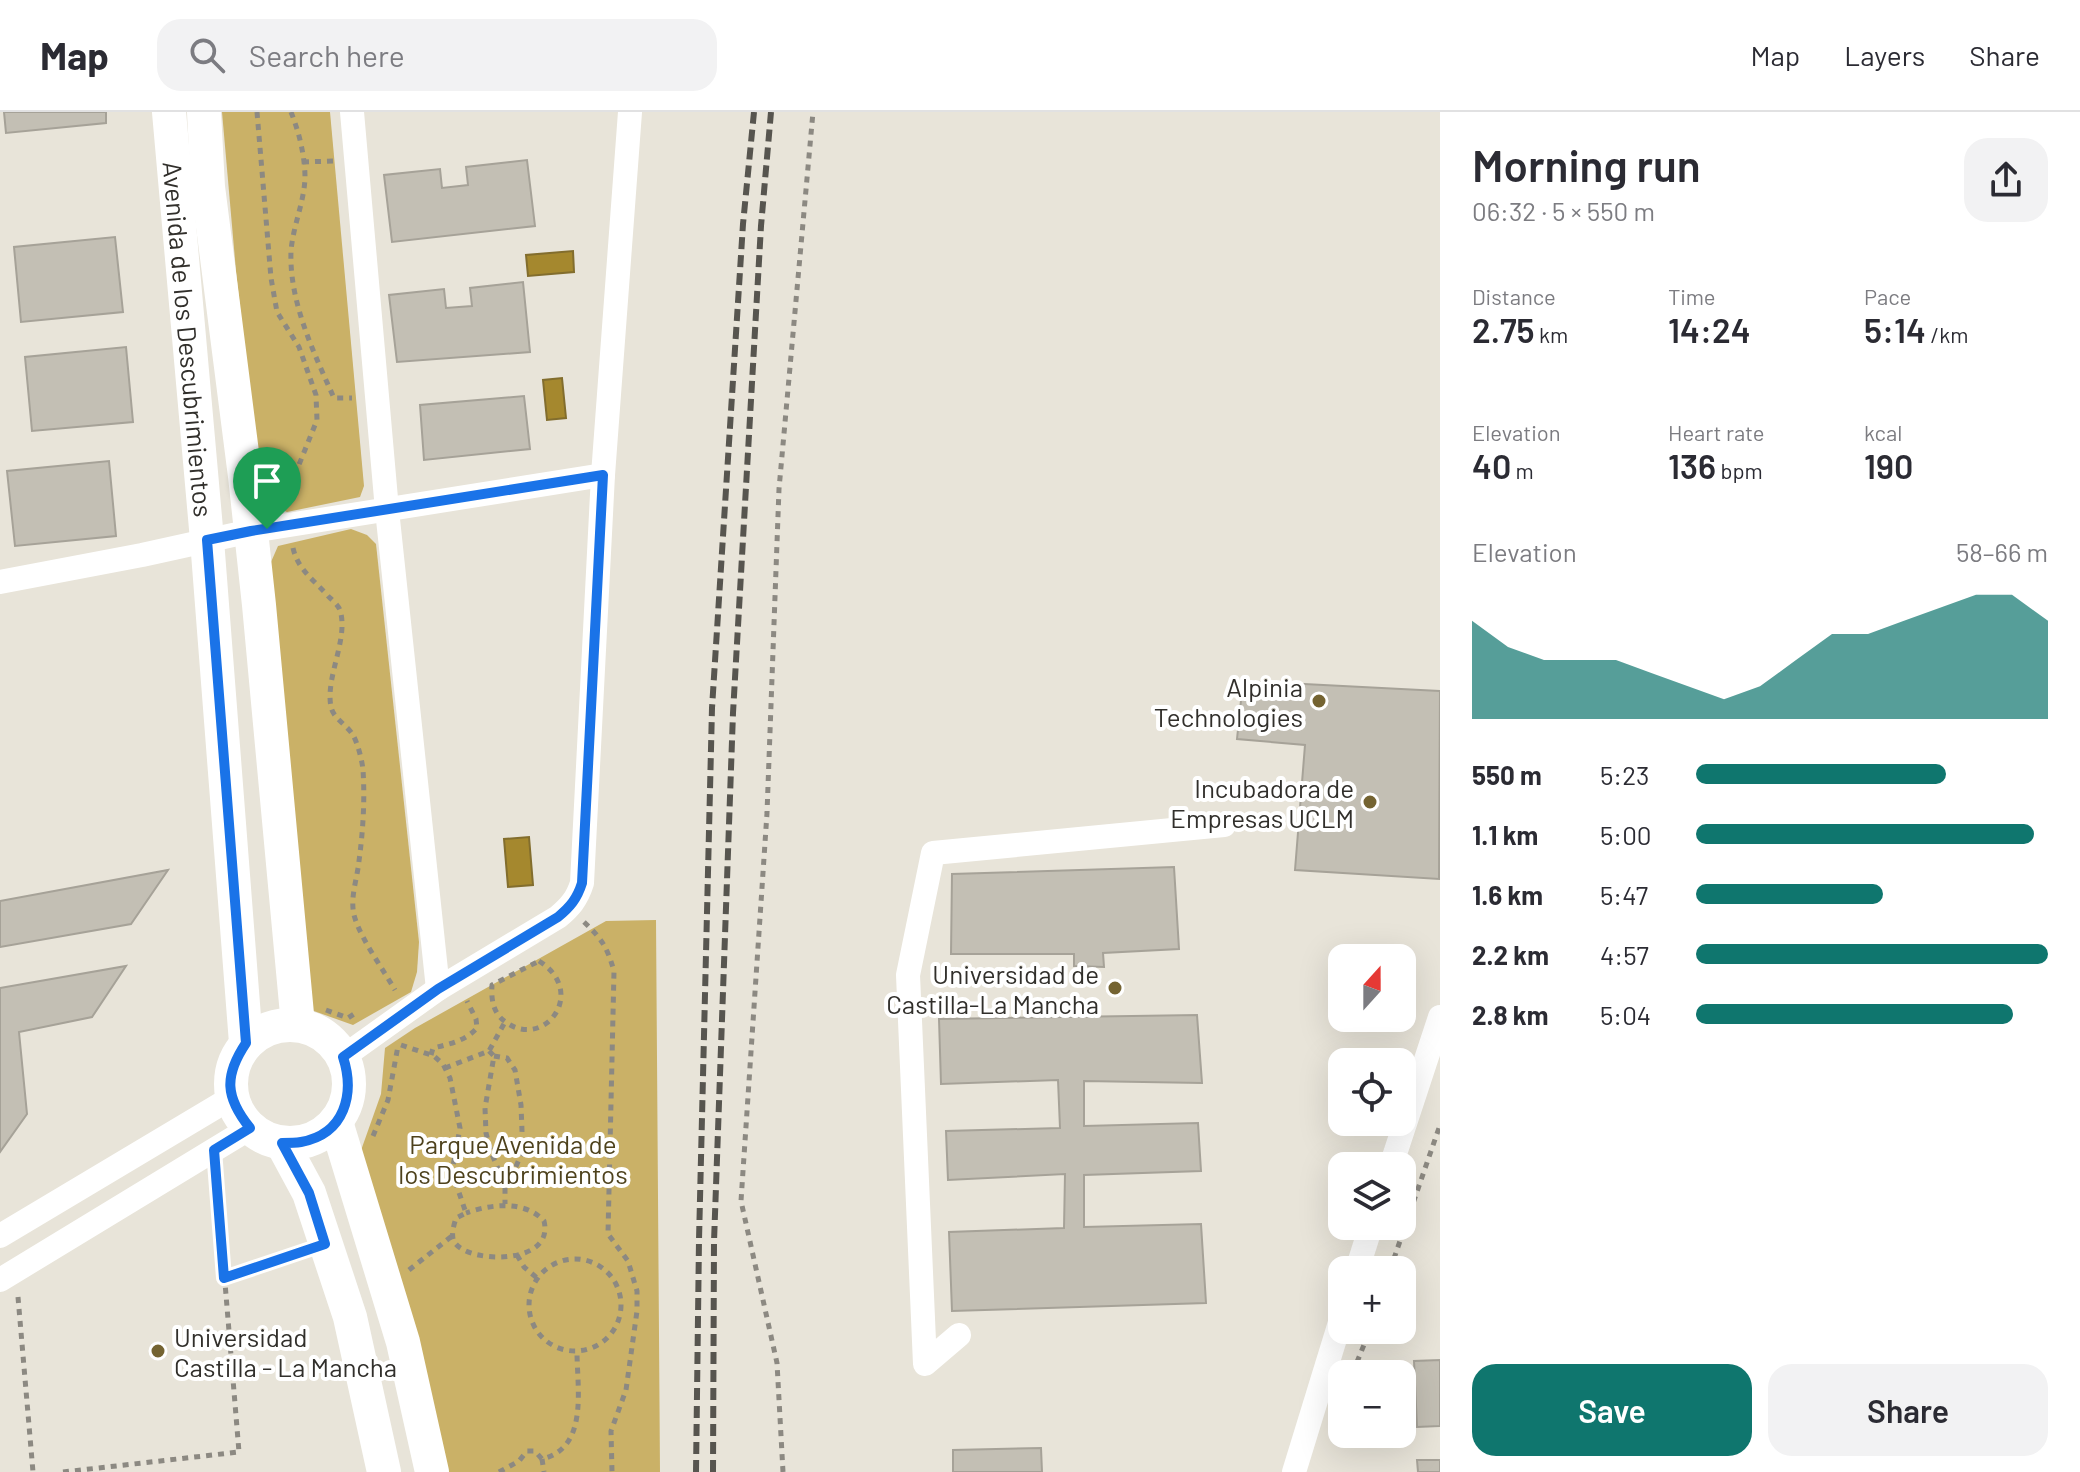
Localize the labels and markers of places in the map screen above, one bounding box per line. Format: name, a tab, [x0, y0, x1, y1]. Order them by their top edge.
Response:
pin	[233, 447, 301, 529]
place label: Alpinia Technologies	[1154, 671, 1303, 732]
marker: Alpinia Technologies	[1310, 692, 1328, 710]
place label: Incubadora de Empresas UCLM	[1170, 772, 1354, 833]
marker: Incubadora de Empresas UCLM	[1361, 793, 1379, 811]
place label: Universidad de Castilla-La Mancha	[886, 958, 1099, 1019]
marker: Universidad de Castilla-La Mancha	[1106, 979, 1124, 997]
place label: Universidad Castilla - La Mancha	[174, 1321, 397, 1382]
marker: Universidad Castilla - La Mancha	[149, 1342, 167, 1360]

